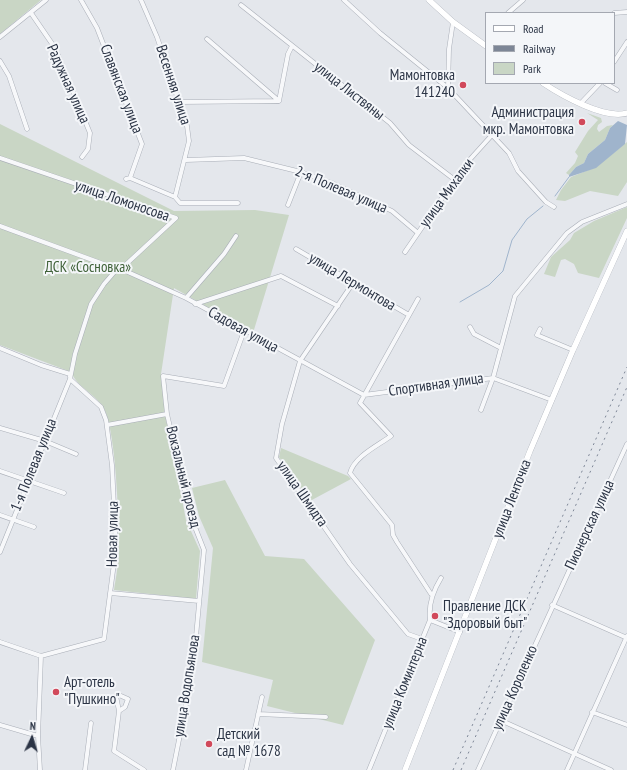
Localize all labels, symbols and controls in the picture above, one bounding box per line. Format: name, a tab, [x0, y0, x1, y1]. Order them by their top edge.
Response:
legend	[485, 12, 615, 84]
text: Road	[523, 21, 543, 36]
text: Railway	[523, 41, 555, 56]
street label: Радужная улица	[43, 42, 93, 126]
street label: Славянская улица	[96, 42, 146, 136]
street label: Весенняя улица	[152, 43, 194, 127]
street label: улица Листвяны	[310, 58, 388, 124]
text: Park	[523, 61, 541, 76]
place label: Мамонтовка 141240	[390, 67, 455, 102]
marker: Мамонтовка 141240	[458, 80, 468, 90]
place label: Администрация мкр. Мамонтовка	[483, 104, 574, 139]
marker: Администрация мкр. Мамонтовка	[577, 117, 587, 127]
street label: улица Михалки	[416, 155, 478, 231]
street label: 2-я Полевая улица	[292, 162, 390, 218]
street label: улица Ломоносова	[72, 176, 172, 226]
street label: улица Лермонтова	[305, 249, 399, 315]
park label: ДСК «Сосновка»	[45, 259, 131, 277]
street label: Садовая улица	[205, 303, 281, 357]
street label: Спортивная улица	[387, 369, 485, 401]
street label: 1-я Полевая улица	[7, 416, 61, 514]
street label: Вокзальный проезд	[162, 424, 204, 530]
street label: улица Ленточка	[489, 457, 535, 541]
street label: улица Шмидта	[273, 458, 331, 530]
street label: Пионерская улица	[561, 477, 619, 573]
street label: Новая улица	[103, 501, 123, 567]
place label: Правление ДСК "Здоровый быт"	[443, 598, 527, 633]
marker: Правление ДСК "Здоровый быт"	[430, 611, 440, 621]
street label: улица Водопьянова	[170, 633, 204, 739]
street label: улица Коминтерна	[378, 634, 432, 732]
street label: улица Короленко	[488, 643, 542, 733]
place label: Арт-отель "Пушкино"	[64, 674, 120, 709]
marker: Арт-отель "Пушкино"	[51, 687, 61, 697]
north arrow	[12, 718, 52, 758]
text: N	[29, 719, 36, 733]
place label: Детский сад № 1678	[217, 726, 281, 761]
marker: Детский сад № 1678	[204, 739, 214, 749]

